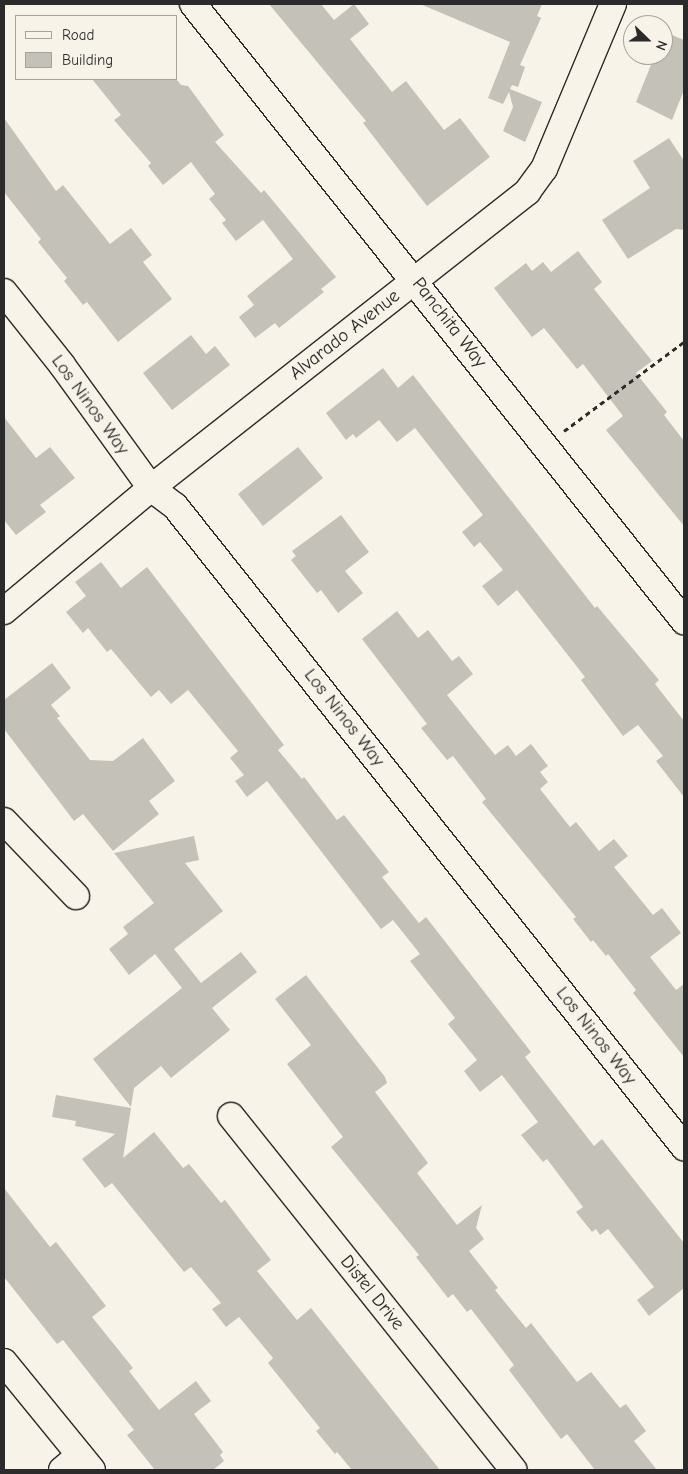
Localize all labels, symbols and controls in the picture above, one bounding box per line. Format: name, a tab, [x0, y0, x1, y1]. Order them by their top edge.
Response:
legend	[15, 15, 178, 80]
north arrow	[623, 15, 673, 65]
text: Road	[62, 26, 94, 44]
text: N	[652, 38, 671, 53]
text: Building	[62, 51, 113, 69]
street label: Panchita Way	[407, 273, 491, 373]
street label: Alvarado Avenue	[285, 285, 405, 385]
street label: Los Ninos Way	[46, 350, 134, 460]
street label: Los Ninos Way	[299, 664, 389, 772]
street label: Los Ninos Way	[551, 982, 641, 1090]
street label: Distel Drive	[335, 1251, 409, 1335]

